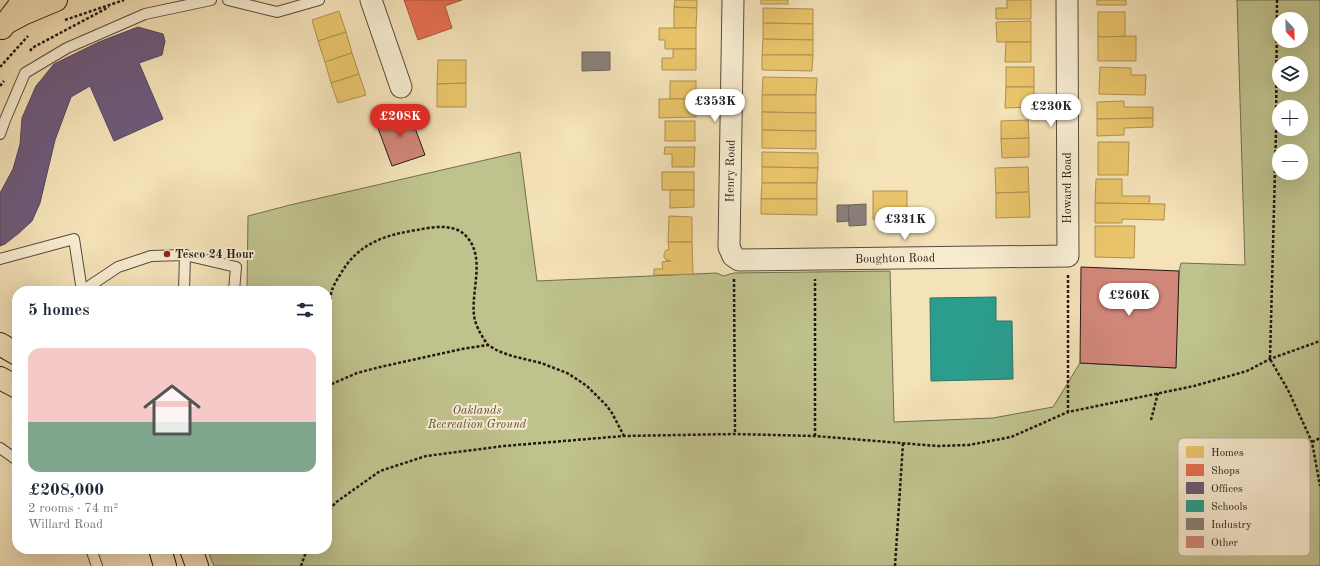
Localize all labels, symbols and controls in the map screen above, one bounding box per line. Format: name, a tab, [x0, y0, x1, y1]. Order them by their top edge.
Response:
north arrow	[1272, 12, 1308, 48]
map controls	[1272, 12, 1308, 180]
button: layers	[1272, 56, 1308, 92]
pin: £353K	[687, 89, 743, 123]
pin: £230K	[1023, 94, 1079, 128]
text: £353K	[694, 95, 736, 108]
text: £230K	[1030, 100, 1072, 113]
button: +	[1272, 100, 1308, 136]
pin: £208K	[372, 104, 428, 138]
text: £208K	[379, 110, 421, 123]
street label: Henry Road	[724, 139, 738, 203]
button: −	[1272, 144, 1308, 180]
street label: Howard Road	[1062, 152, 1074, 224]
pin: £331K	[877, 207, 933, 241]
text: £331K	[884, 213, 926, 226]
marker: Tesco 24 Hour	[162, 249, 172, 259]
place label: Tesco 24 Hour	[175, 249, 254, 261]
street label: Boughton Road	[855, 252, 935, 266]
pin: £260K	[1101, 283, 1157, 317]
text: £260K	[1108, 289, 1150, 302]
icon: filters	[294, 299, 316, 321]
text: 5 homes	[28, 302, 90, 319]
icon: home	[136, 374, 208, 446]
park label: Oaklands Recreation Ground	[427, 405, 527, 431]
legend	[1178, 438, 1310, 556]
text: Homes	[1211, 448, 1244, 459]
text: Shops	[1211, 466, 1240, 477]
text: £208,000	[28, 482, 104, 499]
text: Offices	[1211, 484, 1243, 495]
text: 2 rooms · 74 m²	[28, 502, 118, 515]
text: Schools	[1211, 502, 1247, 513]
text: Willard Road	[28, 518, 103, 531]
text: Industry	[1211, 520, 1252, 531]
text: Other	[1211, 538, 1239, 549]

